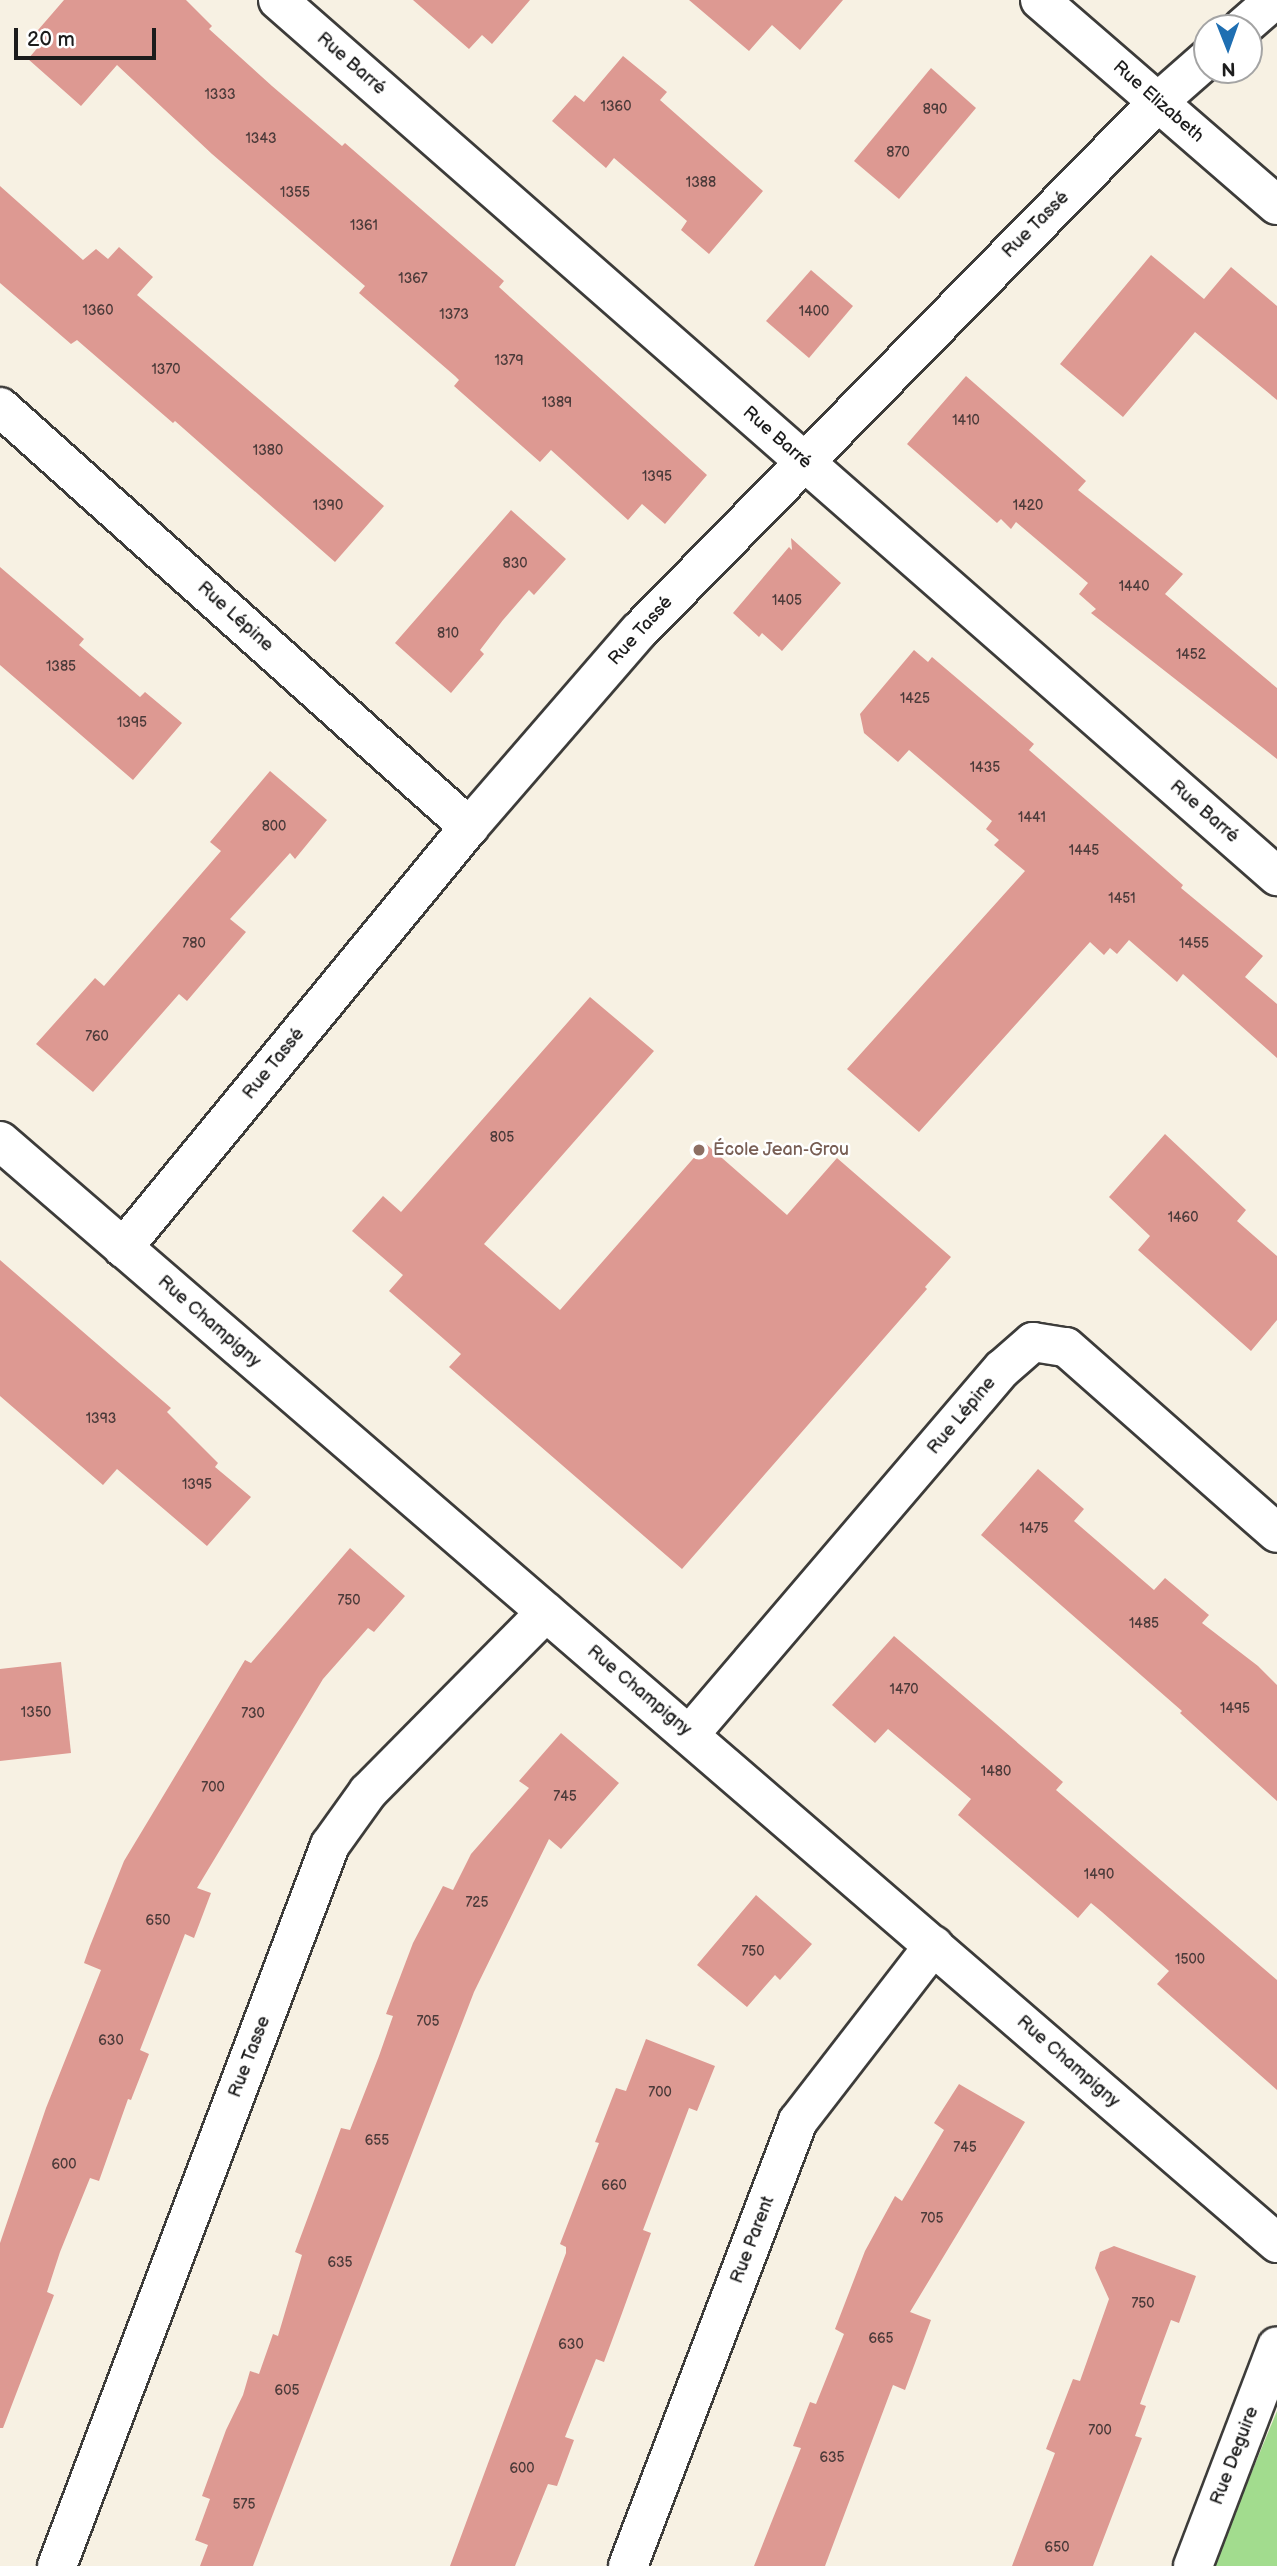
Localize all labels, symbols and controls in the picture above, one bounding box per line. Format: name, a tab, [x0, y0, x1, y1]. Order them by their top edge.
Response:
scale bar	[18, 14, 159, 58]
north arrow	[1193, 14, 1263, 84]
text: 20 m	[27, 27, 75, 52]
street label: Rue Barré	[312, 28, 390, 100]
street label: Rue Elizabeth	[1108, 57, 1208, 147]
text: N	[1221, 57, 1236, 80]
house number: 1333	[204, 87, 236, 103]
house number: 1360	[601, 99, 631, 115]
house number: 890	[923, 102, 947, 118]
house number: 1343	[245, 131, 277, 147]
house number: 870	[886, 145, 910, 161]
house number: 1388	[686, 175, 716, 191]
house number: 1355	[280, 185, 310, 201]
street label: Rue Tassé	[998, 187, 1074, 263]
house number: 1361	[350, 218, 378, 234]
house number: 1367	[398, 271, 428, 287]
house number: 1360	[83, 303, 113, 319]
house number: 1400	[799, 304, 829, 320]
house number: 1373	[439, 307, 469, 323]
house number: 1379	[495, 353, 523, 369]
house number: 1370	[151, 362, 181, 378]
house number: 1389	[542, 395, 572, 411]
street label: Rue Barré	[738, 402, 816, 474]
house number: 1410	[952, 413, 980, 429]
house number: 1380	[253, 443, 283, 459]
house number: 1395	[642, 469, 672, 485]
house number: 1390	[313, 498, 343, 514]
house number: 1420	[1013, 498, 1043, 514]
house number: 830	[502, 556, 528, 572]
street label: Rue Lépine	[193, 577, 277, 657]
house number: 1440	[1119, 579, 1149, 595]
street label: Rue Tassé	[604, 592, 678, 670]
house number: 1405	[772, 593, 802, 609]
house number: 810	[437, 626, 459, 642]
house number: 1452	[1176, 647, 1206, 663]
house number: 1385	[46, 659, 76, 675]
house number: 1425	[900, 691, 930, 707]
house number: 1395	[117, 715, 147, 731]
house number: 1435	[970, 760, 1000, 776]
street label: Rue Barré	[1165, 776, 1243, 848]
house number: 1441	[1018, 810, 1046, 826]
house number: 800	[262, 819, 286, 835]
house number: 1445	[1069, 843, 1099, 859]
house number: 1451	[1108, 891, 1136, 907]
house number: 780	[182, 936, 206, 952]
house number: 1455	[1179, 936, 1209, 952]
street label: Rue Tassé	[239, 1024, 309, 1104]
house number: 760	[85, 1029, 109, 1045]
house number: 805	[490, 1130, 514, 1146]
place label: École Jean-Grou	[713, 1139, 850, 1161]
marker: École Jean-Grou	[691, 1142, 707, 1158]
house number: 1460	[1168, 1210, 1198, 1226]
street label: Rue Champigny	[153, 1271, 265, 1373]
street label: Rue Lépine	[923, 1373, 1001, 1459]
house number: 1393	[86, 1411, 116, 1427]
house number: 1395	[182, 1477, 212, 1493]
house number: 1475	[1020, 1521, 1048, 1537]
house number: 750	[337, 1593, 361, 1609]
house number: 1485	[1129, 1616, 1159, 1632]
street label: Rue Champigny	[582, 1641, 696, 1741]
house number: 1470	[889, 1682, 919, 1698]
house number: 1495	[1220, 1701, 1250, 1717]
house number: 1350	[21, 1705, 51, 1721]
house number: 730	[241, 1706, 265, 1722]
house number: 1480	[981, 1764, 1011, 1780]
house number: 700	[201, 1780, 225, 1796]
house number: 745	[553, 1789, 577, 1805]
house number: 1490	[1084, 1867, 1114, 1883]
house number: 725	[465, 1895, 489, 1911]
house number: 650	[146, 1913, 170, 1929]
house number: 750	[741, 1944, 765, 1960]
house number: 1500	[1175, 1952, 1205, 1968]
street label: Rue Champigny	[1012, 2011, 1124, 2113]
street label: Rue Tasse	[225, 2013, 275, 2101]
house number: 705	[416, 2014, 440, 2030]
house number: 630	[98, 2033, 124, 2049]
house number: 700	[648, 2085, 672, 2101]
house number: 655	[365, 2133, 389, 2149]
house number: 745	[953, 2140, 977, 2156]
house number: 600	[51, 2157, 77, 2173]
house number: 660	[601, 2178, 627, 2194]
street label: Rue Parent	[726, 2193, 780, 2287]
house number: 705	[920, 2211, 944, 2227]
house number: 635	[327, 2255, 353, 2271]
house number: 750	[1131, 2296, 1155, 2312]
house number: 665	[868, 2331, 894, 2347]
house number: 630	[558, 2337, 584, 2353]
house number: 605	[275, 2383, 299, 2399]
street label: Rue Deguire	[1206, 2404, 1264, 2508]
house number: 700	[1088, 2423, 1112, 2439]
house number: 635	[819, 2450, 845, 2466]
house number: 600	[509, 2461, 535, 2477]
house number: 575	[233, 2497, 255, 2513]
house number: 650	[1045, 2540, 1069, 2556]

